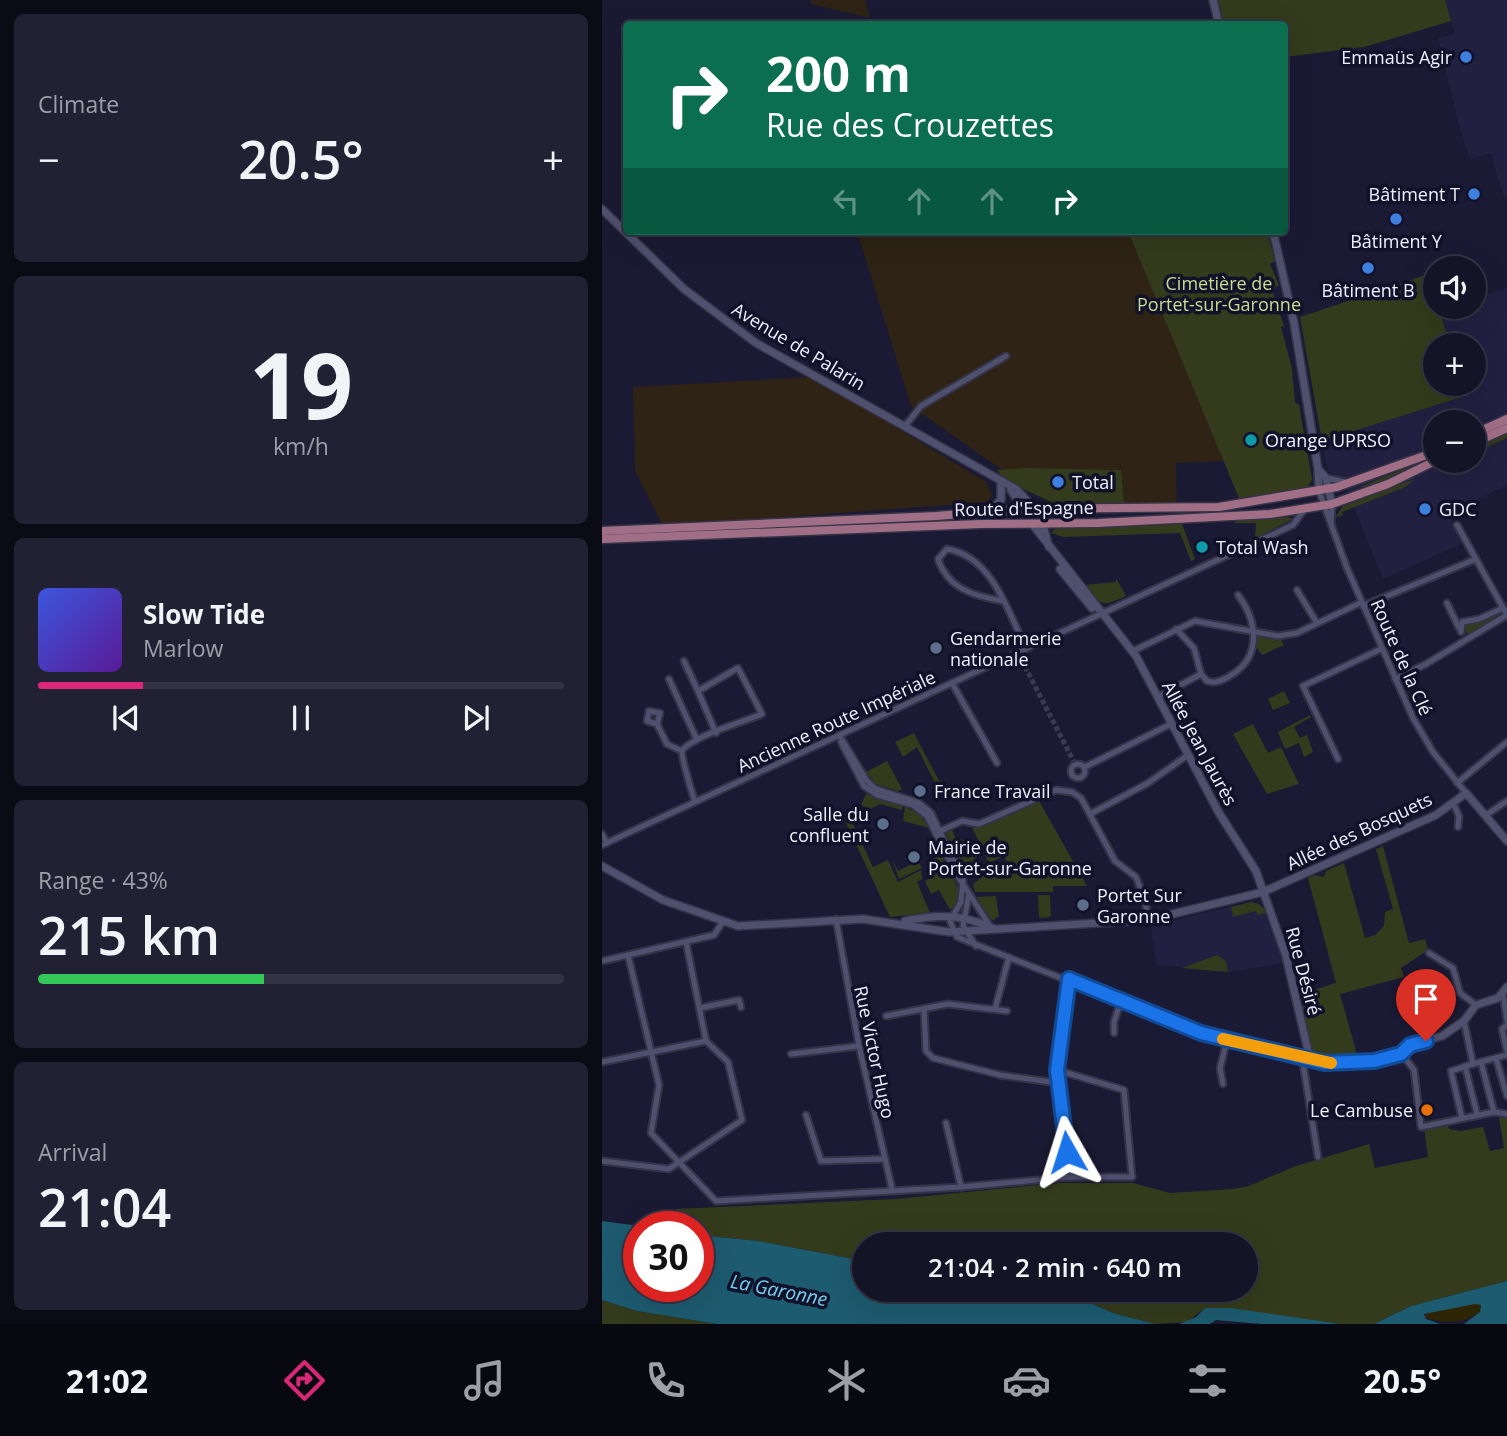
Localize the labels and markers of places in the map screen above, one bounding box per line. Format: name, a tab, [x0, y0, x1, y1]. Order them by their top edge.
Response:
place label: Emmaüs Agir	[1341, 45, 1453, 69]
marker: Emmaüs Agir	[1458, 49, 1474, 65]
place label: Bâtiment T	[1369, 182, 1460, 206]
marker: Bâtiment T	[1466, 186, 1482, 202]
marker: Bâtiment Y	[1388, 211, 1404, 227]
place label: Bâtiment Y	[1350, 229, 1443, 253]
marker: Bâtiment B	[1360, 260, 1376, 276]
place label: Bâtiment B	[1321, 278, 1415, 302]
place label: Orange UPRSO	[1265, 428, 1391, 452]
marker: Orange UPRSO	[1243, 432, 1259, 448]
place label: Total	[1072, 470, 1114, 494]
marker: Total	[1050, 474, 1066, 490]
place label: GDC	[1439, 497, 1477, 521]
marker: GDC	[1417, 501, 1433, 517]
place label: Total Wash	[1216, 535, 1309, 559]
marker: Total Wash	[1194, 539, 1210, 555]
place label: Gendarmerie nationale	[950, 626, 1061, 671]
marker: Gendarmerie nationale	[928, 640, 944, 656]
place label: France Travail	[934, 779, 1050, 803]
marker: France Travail	[912, 783, 928, 799]
place label: Salle du confluent	[789, 802, 869, 847]
marker: Salle du confluent	[875, 816, 891, 832]
place label: Mairie de Portet-sur-Garonne	[928, 835, 1092, 880]
marker: Mairie de Portet-sur-Garonne	[906, 849, 922, 865]
place label: Portet Sur Garonne	[1097, 883, 1183, 928]
marker: Portet Sur Garonne	[1075, 897, 1091, 913]
pin	[1396, 969, 1456, 1041]
place label: Le Cambuse	[1310, 1098, 1413, 1122]
marker: Le Cambuse	[1419, 1102, 1435, 1118]

